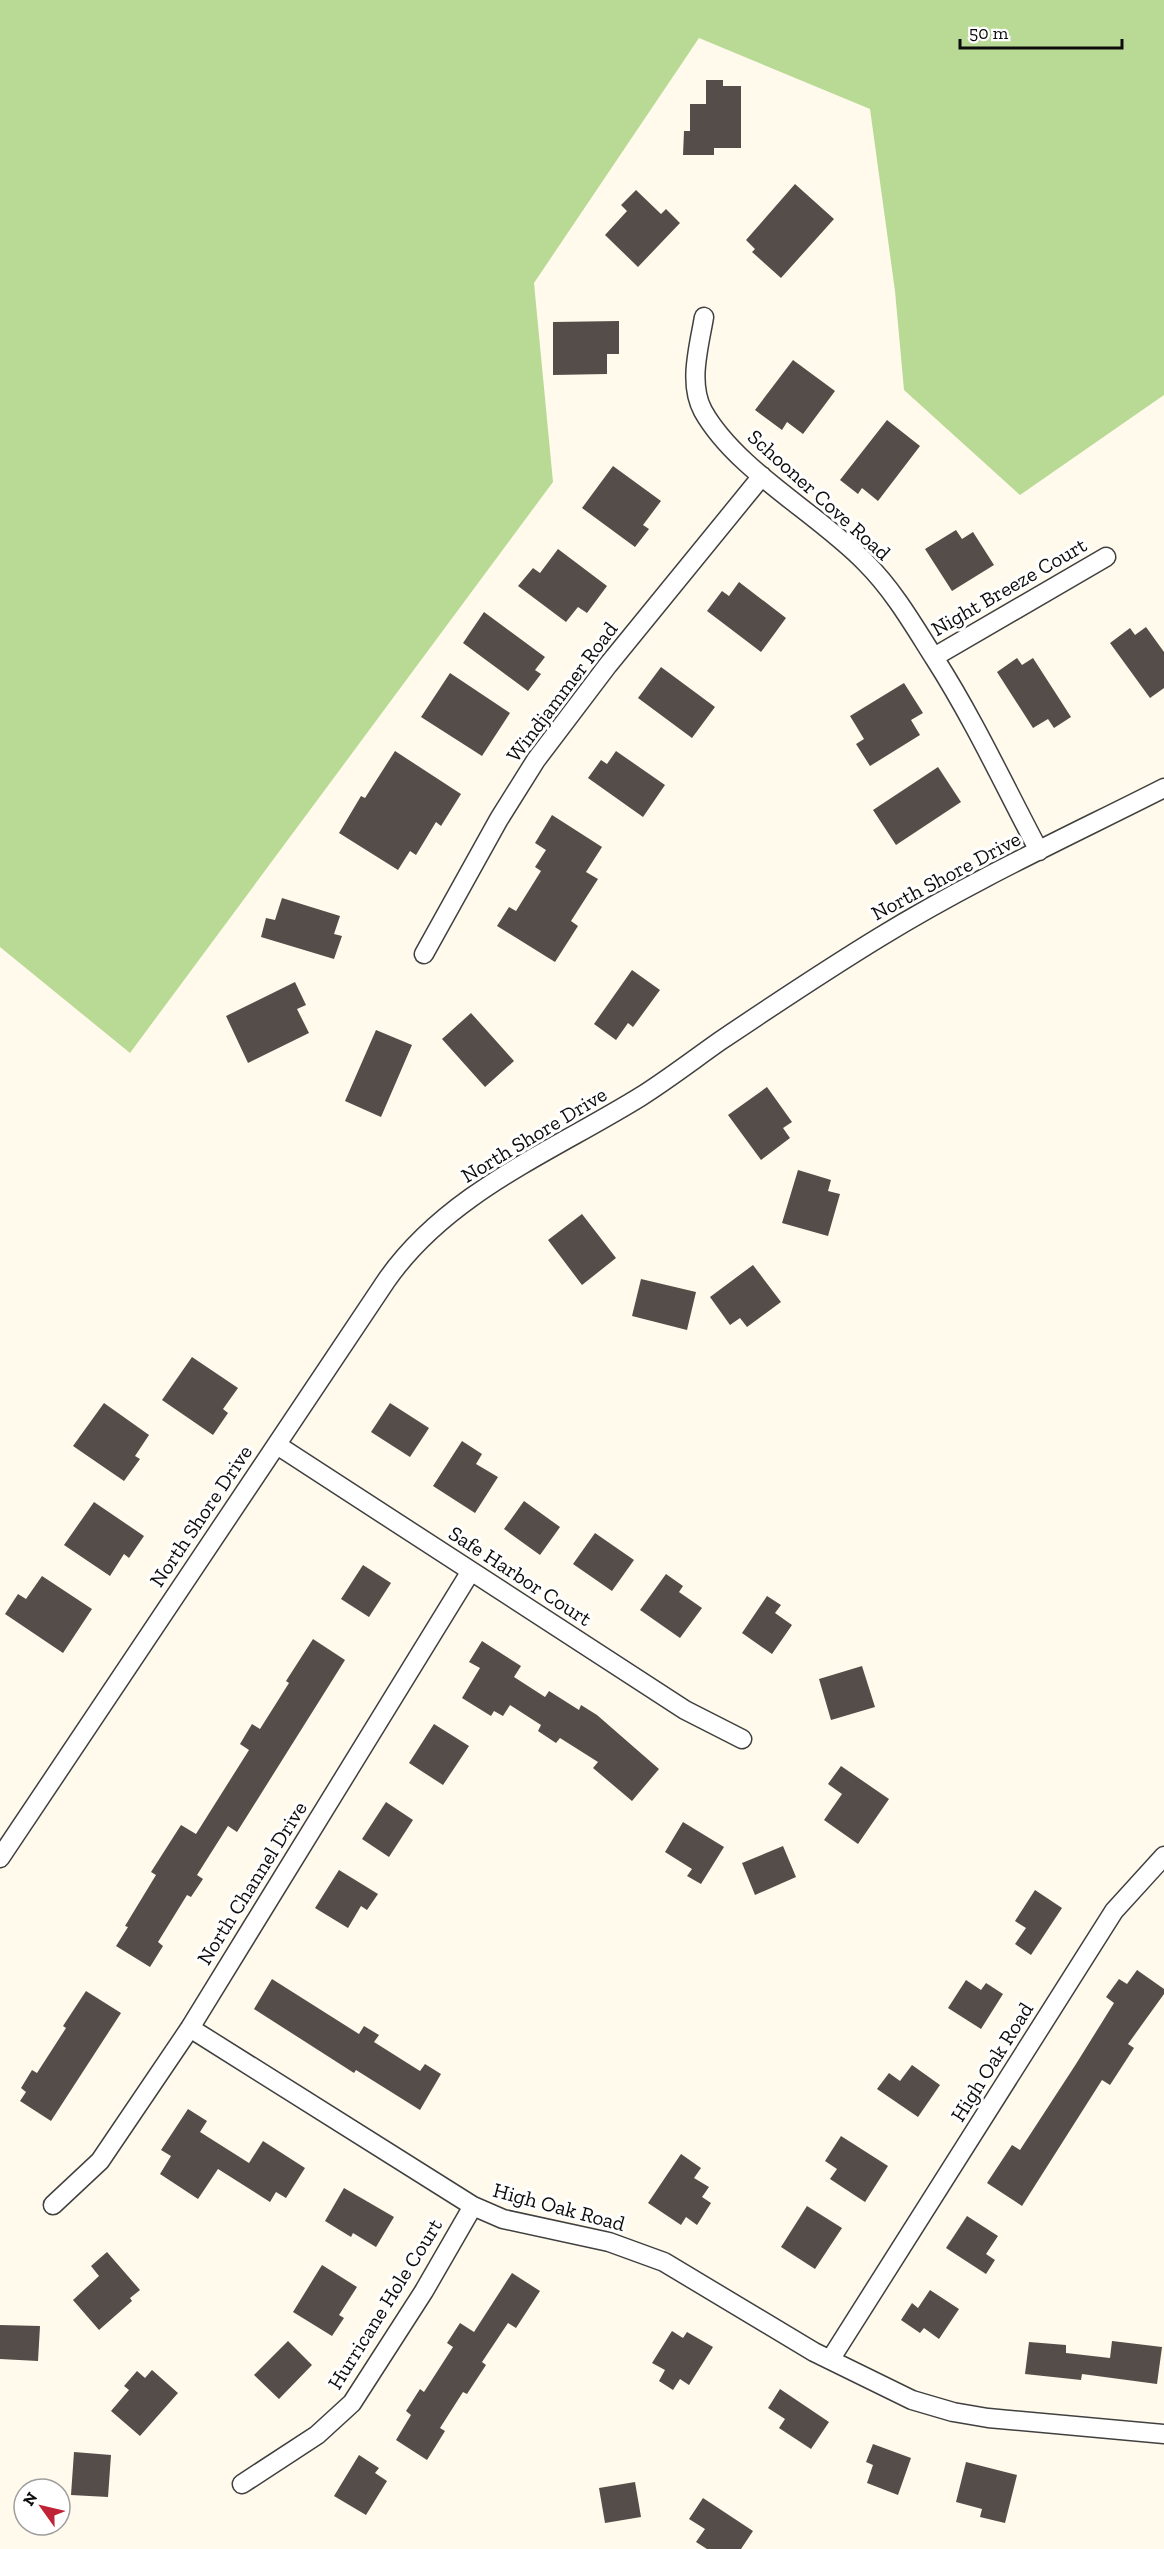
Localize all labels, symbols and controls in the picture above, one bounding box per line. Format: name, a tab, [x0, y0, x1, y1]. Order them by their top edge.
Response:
scale bar	[960, 12, 1122, 50]
text: 50 m	[969, 22, 1009, 44]
street label: Schooner Cove Road	[743, 424, 896, 566]
street label: Night Breeze Court	[927, 532, 1091, 641]
street label: Windjammer Road	[501, 616, 623, 767]
street label: North Shore Drive	[867, 826, 1025, 925]
street label: North Shore Drive	[456, 1081, 611, 1188]
street label: North Shore Drive	[144, 1440, 257, 1591]
street label: Safe Harbor Court	[444, 1520, 596, 1631]
street label: North Channel Drive	[191, 1796, 312, 1969]
street label: High Oak Road	[945, 1997, 1038, 2126]
street label: High Oak Road	[490, 2177, 628, 2236]
street label: Hurricane Hole Court	[322, 2214, 447, 2394]
north arrow	[12, 2477, 72, 2537]
text: N	[19, 2489, 41, 2509]

